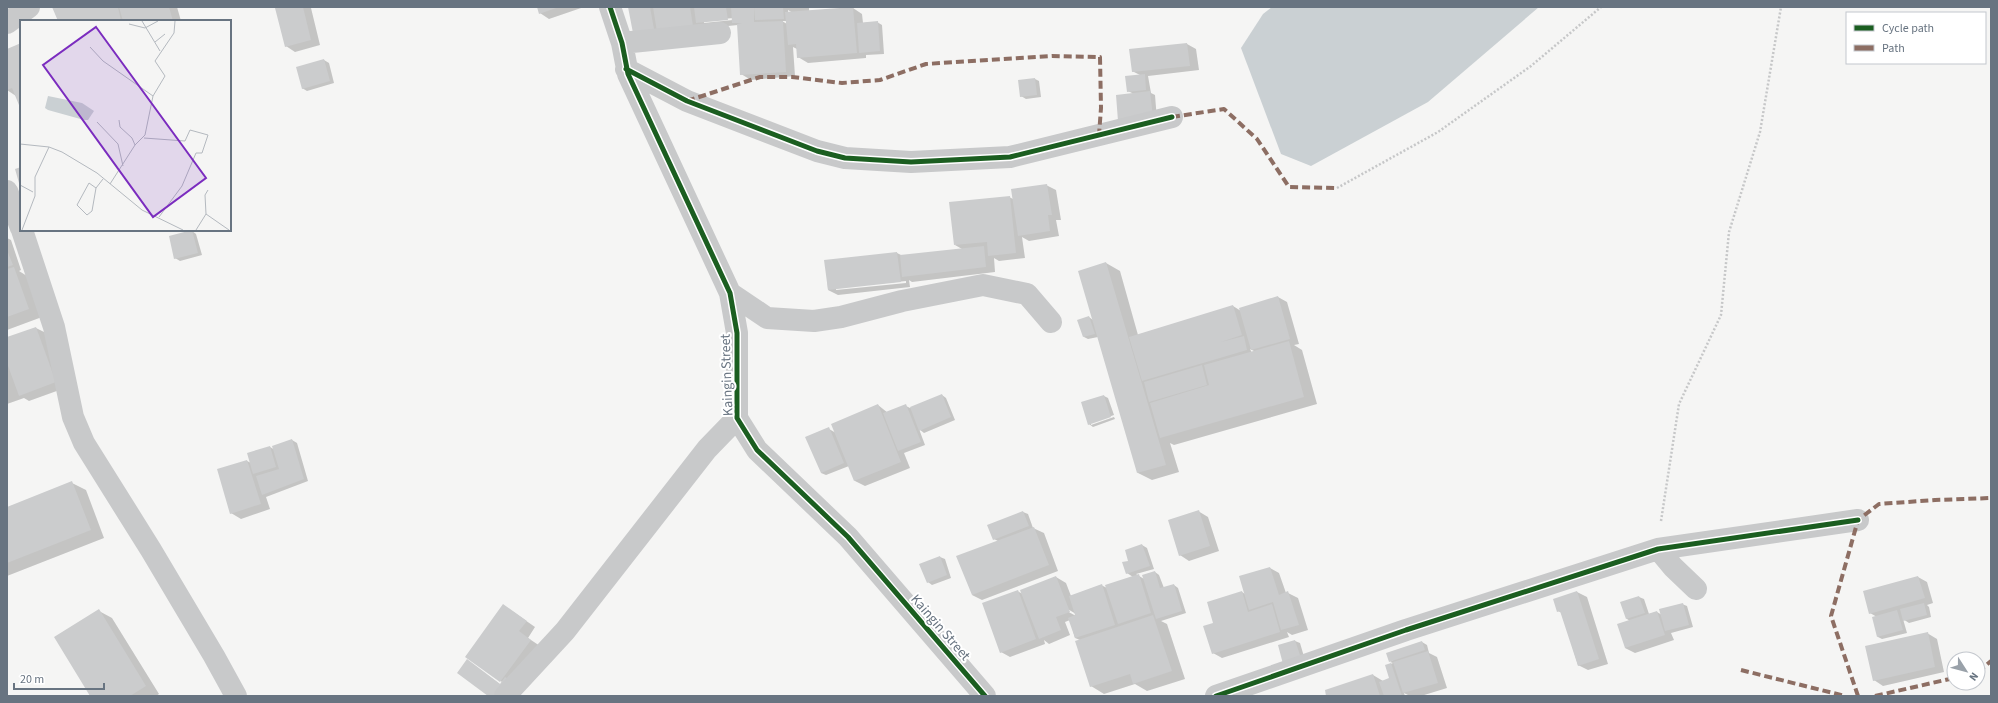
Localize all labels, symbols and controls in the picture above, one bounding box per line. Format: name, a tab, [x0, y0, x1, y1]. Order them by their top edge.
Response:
legend	[1846, 12, 1986, 64]
inset map	[20, 20, 231, 231]
text: Cycle path	[1882, 20, 1934, 37]
text: Path	[1882, 40, 1905, 57]
street label: Kaingin Street	[716, 333, 738, 416]
street label: Kaingin Street	[906, 590, 975, 665]
north arrow	[1946, 651, 1986, 691]
scale bar	[14, 665, 104, 691]
text: N	[1965, 669, 1982, 684]
text: 20 m	[20, 671, 44, 688]

